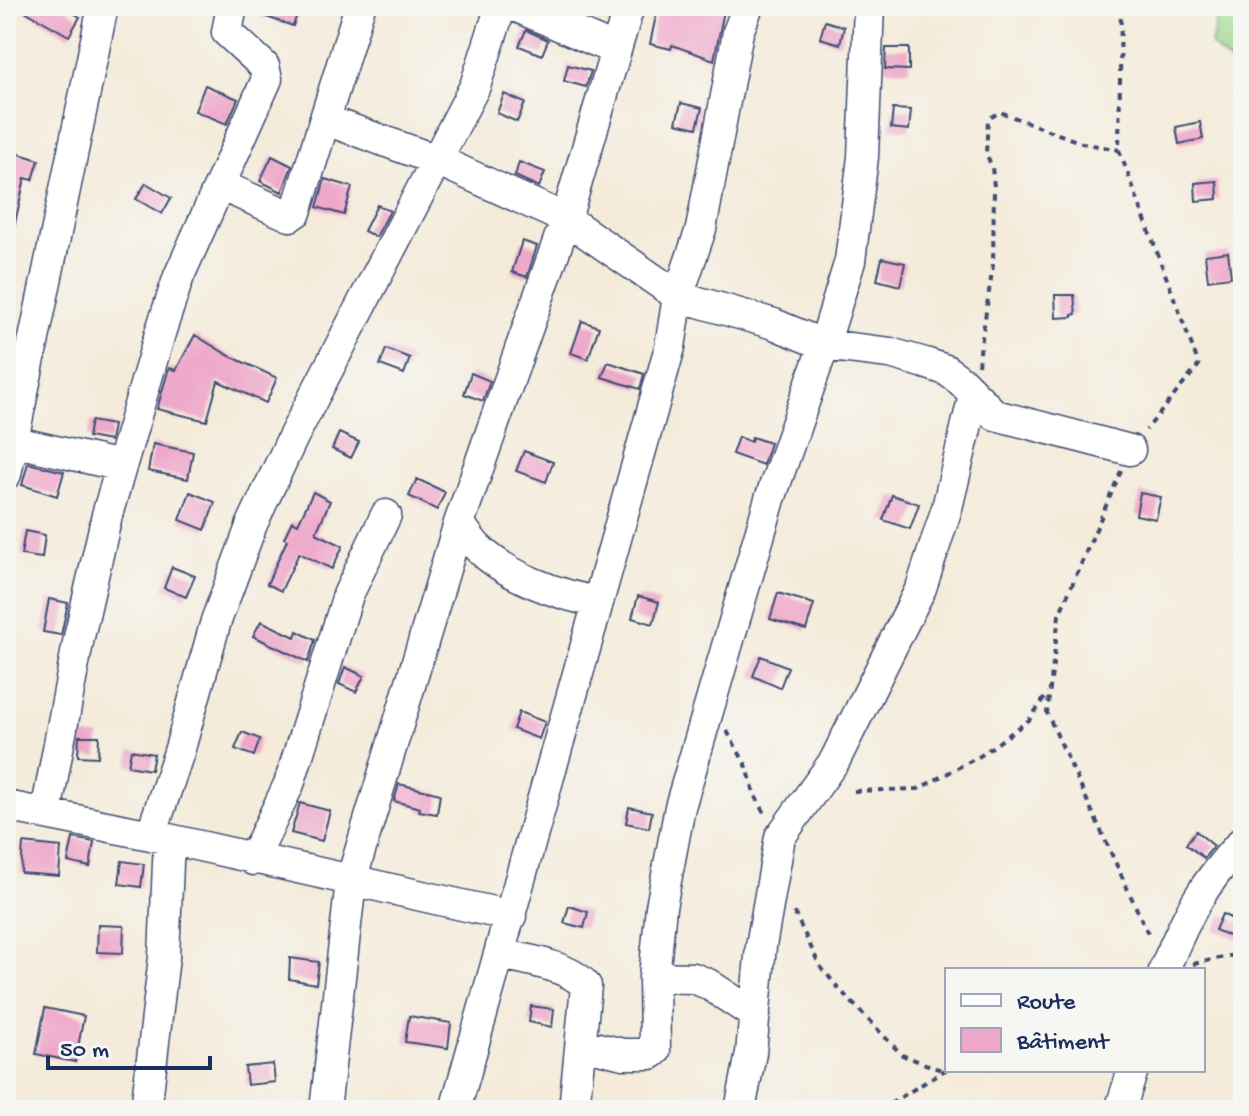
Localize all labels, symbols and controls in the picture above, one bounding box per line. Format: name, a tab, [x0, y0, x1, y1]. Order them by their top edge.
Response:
legend	[945, 968, 1205, 1072]
text: Route	[1017, 989, 1076, 1018]
scale bar	[48, 1020, 210, 1070]
text: Bâtiment	[1016, 1029, 1110, 1058]
text: 50 m	[60, 1037, 109, 1066]

